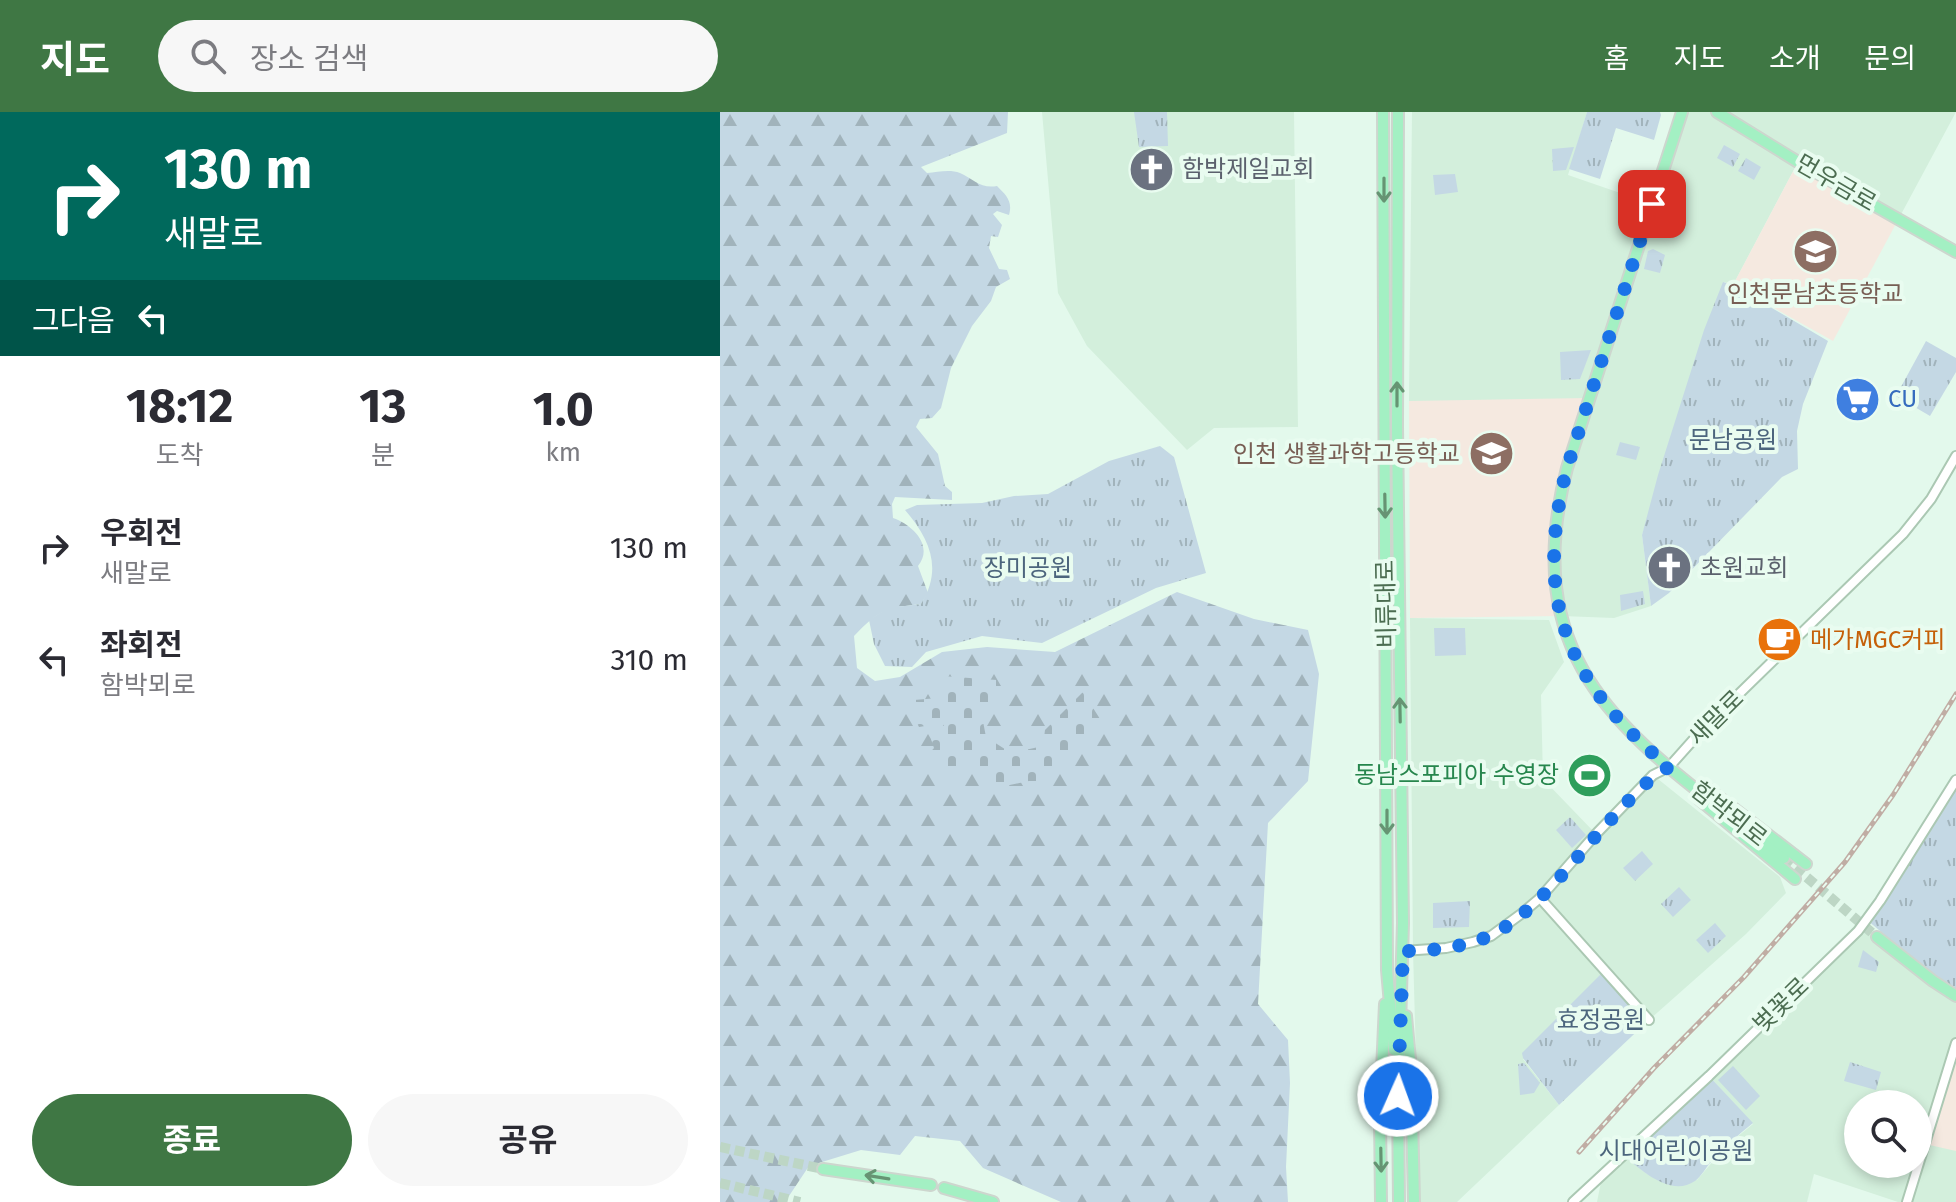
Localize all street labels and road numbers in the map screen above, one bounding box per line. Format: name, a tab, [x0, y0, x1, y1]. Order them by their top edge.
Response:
street label: 먼우금로	[1791, 149, 1881, 217]
street label: 비류대로	[1371, 560, 1401, 648]
street label: 새말로	[1683, 685, 1749, 751]
street label: 함박뫼로	[1686, 776, 1772, 852]
street label: 벚꽃로	[1747, 972, 1815, 1038]

